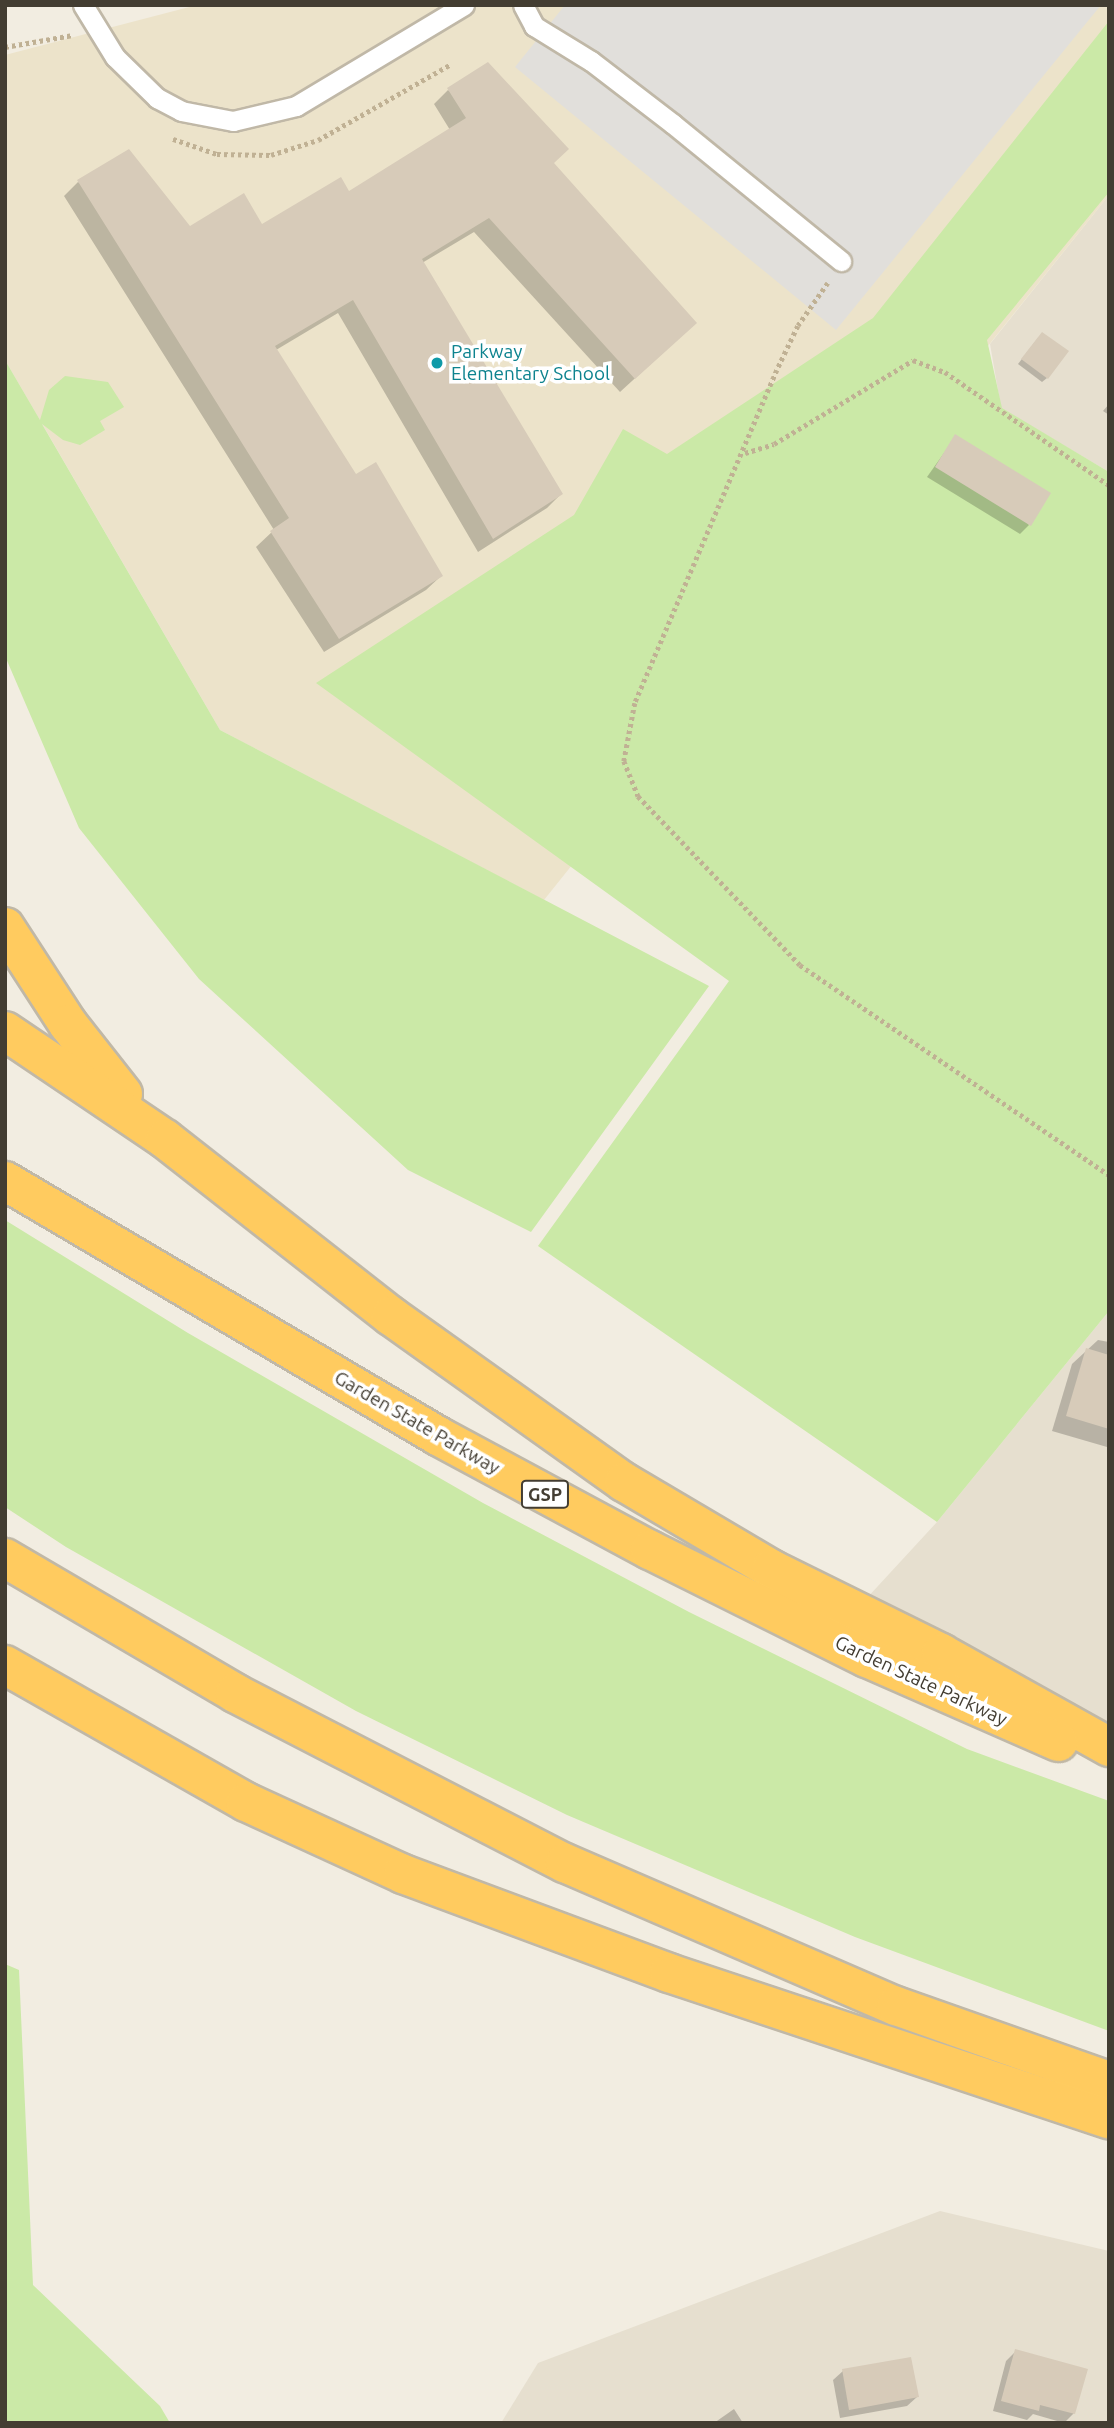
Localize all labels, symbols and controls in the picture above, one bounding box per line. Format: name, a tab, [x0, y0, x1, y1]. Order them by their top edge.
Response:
place label: Parkway Elementary School	[451, 341, 610, 385]
marker: Parkway Elementary School	[429, 355, 445, 371]
street label: Garden State Parkway	[330, 1366, 504, 1480]
road number: GSP	[520, 1479, 570, 1508]
street label: Garden State Parkway	[831, 1631, 1011, 1731]

